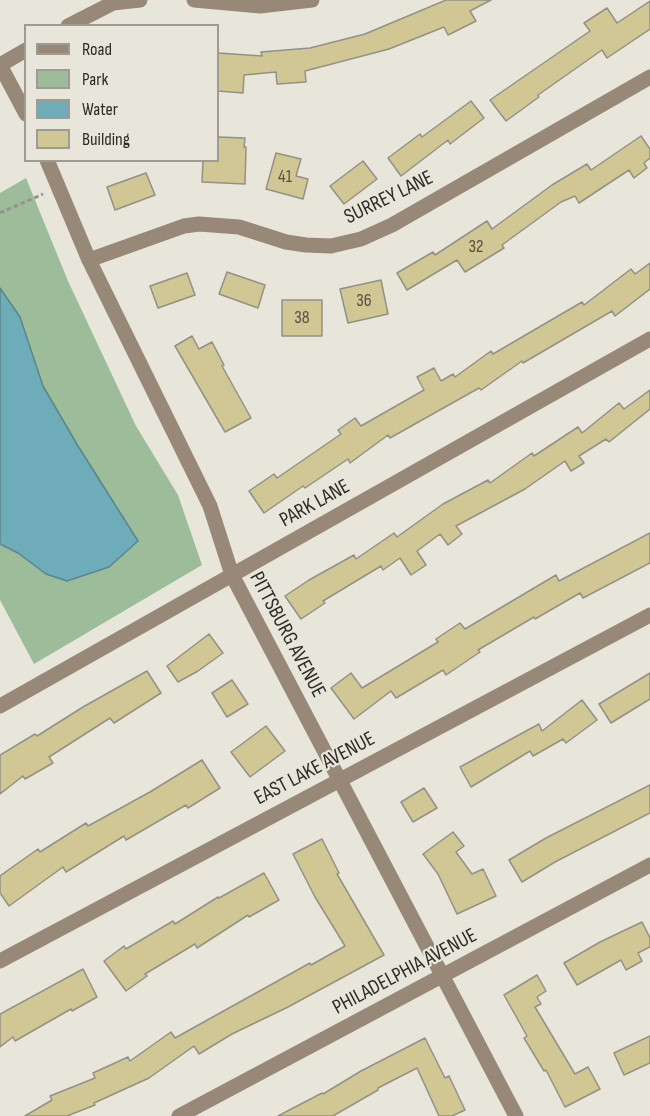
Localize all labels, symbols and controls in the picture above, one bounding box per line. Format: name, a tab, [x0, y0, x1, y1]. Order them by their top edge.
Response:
legend	[24, 24, 219, 162]
text: Road	[82, 39, 112, 60]
text: Park	[82, 69, 108, 90]
text: Water	[82, 99, 118, 120]
text: Building	[82, 129, 130, 150]
house number: 41	[278, 166, 292, 188]
street label: SURREY LANE	[340, 166, 438, 230]
house number: 32	[469, 236, 483, 258]
house number: 36	[356, 290, 372, 312]
house number: 38	[294, 307, 310, 329]
street label: PARK LANE	[276, 474, 354, 534]
street label: PITTSBURG AVENUE	[243, 568, 331, 702]
street label: EAST LAKE AVENUE	[250, 727, 380, 811]
street label: PHILADELPHIA AVENUE	[329, 923, 481, 1021]

